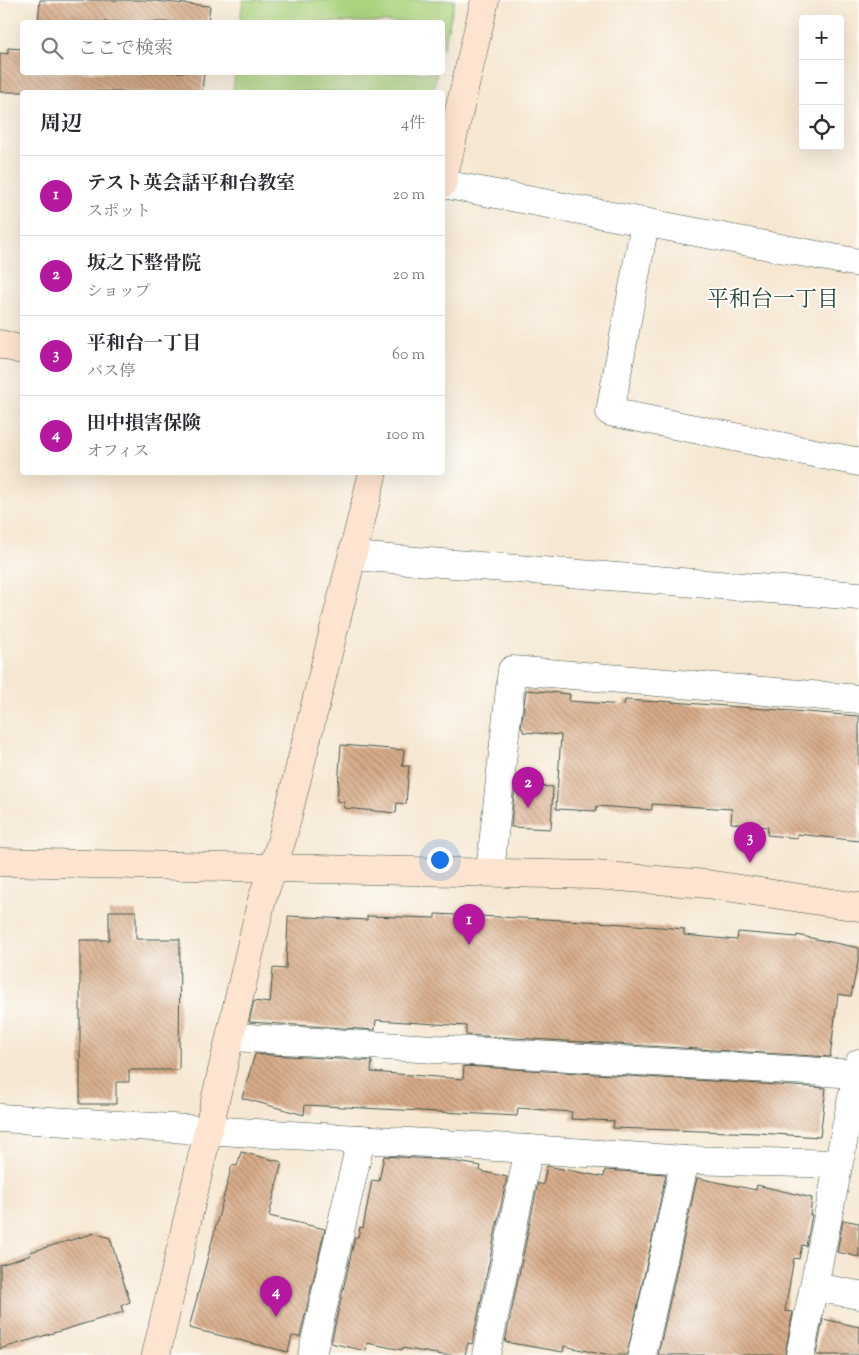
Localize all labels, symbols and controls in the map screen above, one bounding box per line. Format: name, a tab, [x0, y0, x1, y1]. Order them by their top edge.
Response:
map controls	[799, 15, 844, 150]
button: +	[799, 15, 844, 60]
search box	[20, 20, 445, 75]
icon: search	[38, 34, 66, 62]
text: ここで検索	[78, 36, 173, 63]
button: −	[799, 60, 844, 105]
button: locate	[799, 105, 844, 150]
text: 周辺	[40, 110, 82, 140]
text: 4件	[401, 113, 425, 136]
text: テスト英会話平和台教室	[87, 171, 295, 198]
text: 1	[53, 184, 59, 207]
text: 20 m	[392, 184, 425, 207]
text: スポット	[87, 201, 151, 224]
text: 坂之下整骨院	[87, 251, 201, 278]
text: 2	[52, 264, 60, 287]
text: 20 m	[392, 264, 425, 287]
text: ショップ	[87, 281, 151, 304]
district label: 平和台一丁目	[707, 285, 839, 317]
text: 平和台一丁目	[87, 331, 201, 358]
text: 3	[53, 344, 59, 367]
text: 60 m	[392, 344, 425, 367]
text: バス停	[87, 361, 135, 384]
text: 田中損害保険	[87, 411, 201, 438]
text: 4	[52, 424, 60, 447]
text: 100 m	[386, 424, 425, 447]
text: オフィス	[87, 441, 149, 464]
pin: 2	[512, 767, 544, 808]
pin: 3	[734, 822, 766, 863]
your location	[427, 847, 453, 873]
pin: 1	[453, 904, 485, 945]
pin: 4	[260, 1276, 292, 1317]

